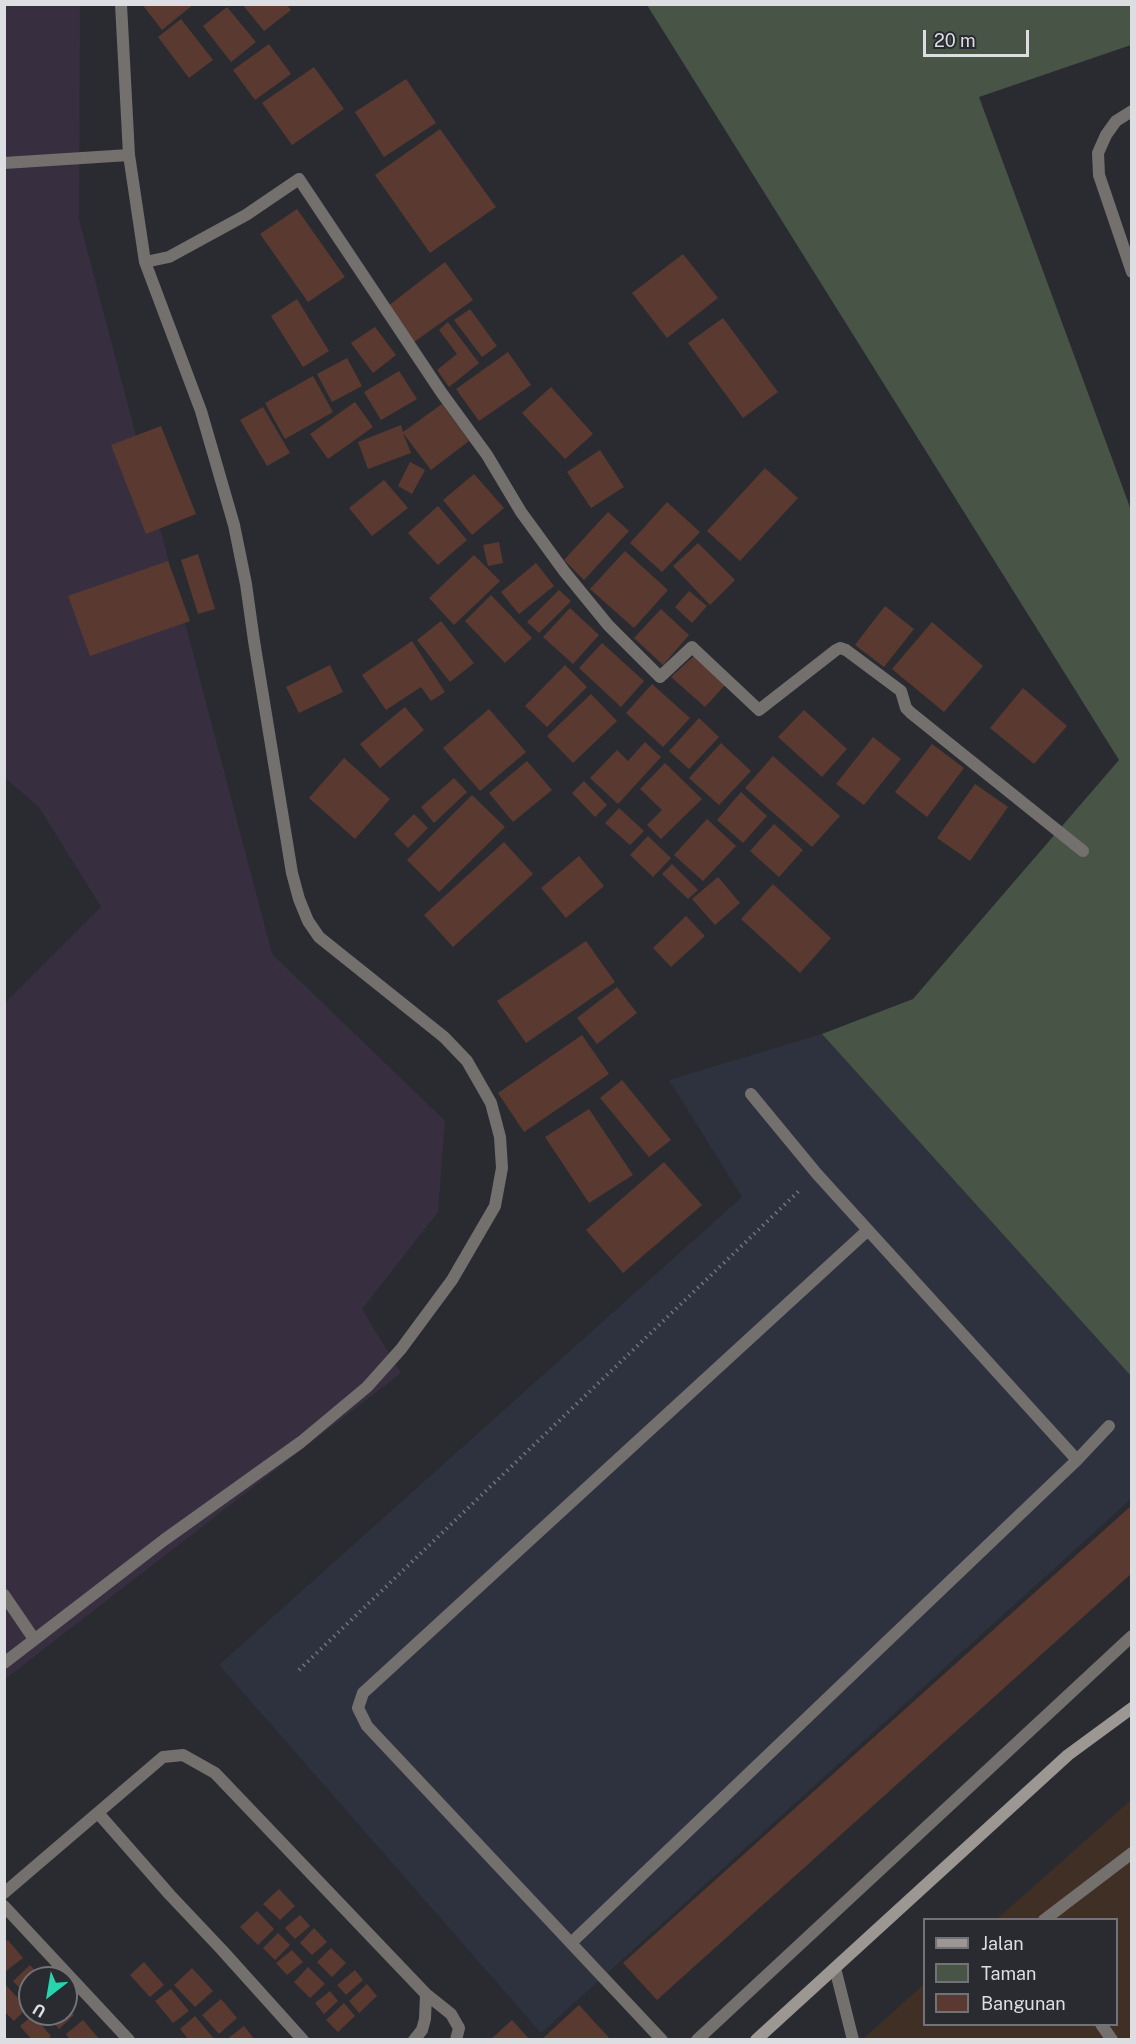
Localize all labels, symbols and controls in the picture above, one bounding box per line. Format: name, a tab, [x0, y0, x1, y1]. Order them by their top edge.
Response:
scale bar	[926, 18, 1032, 56]
text: 20 m	[934, 30, 976, 51]
legend	[923, 1918, 1118, 2026]
text: Jalan	[981, 1933, 1024, 1954]
text: Taman	[981, 1963, 1036, 1984]
north arrow	[18, 1966, 78, 2026]
text: Bangunan	[981, 1993, 1066, 2014]
text: U	[30, 1999, 49, 2021]

